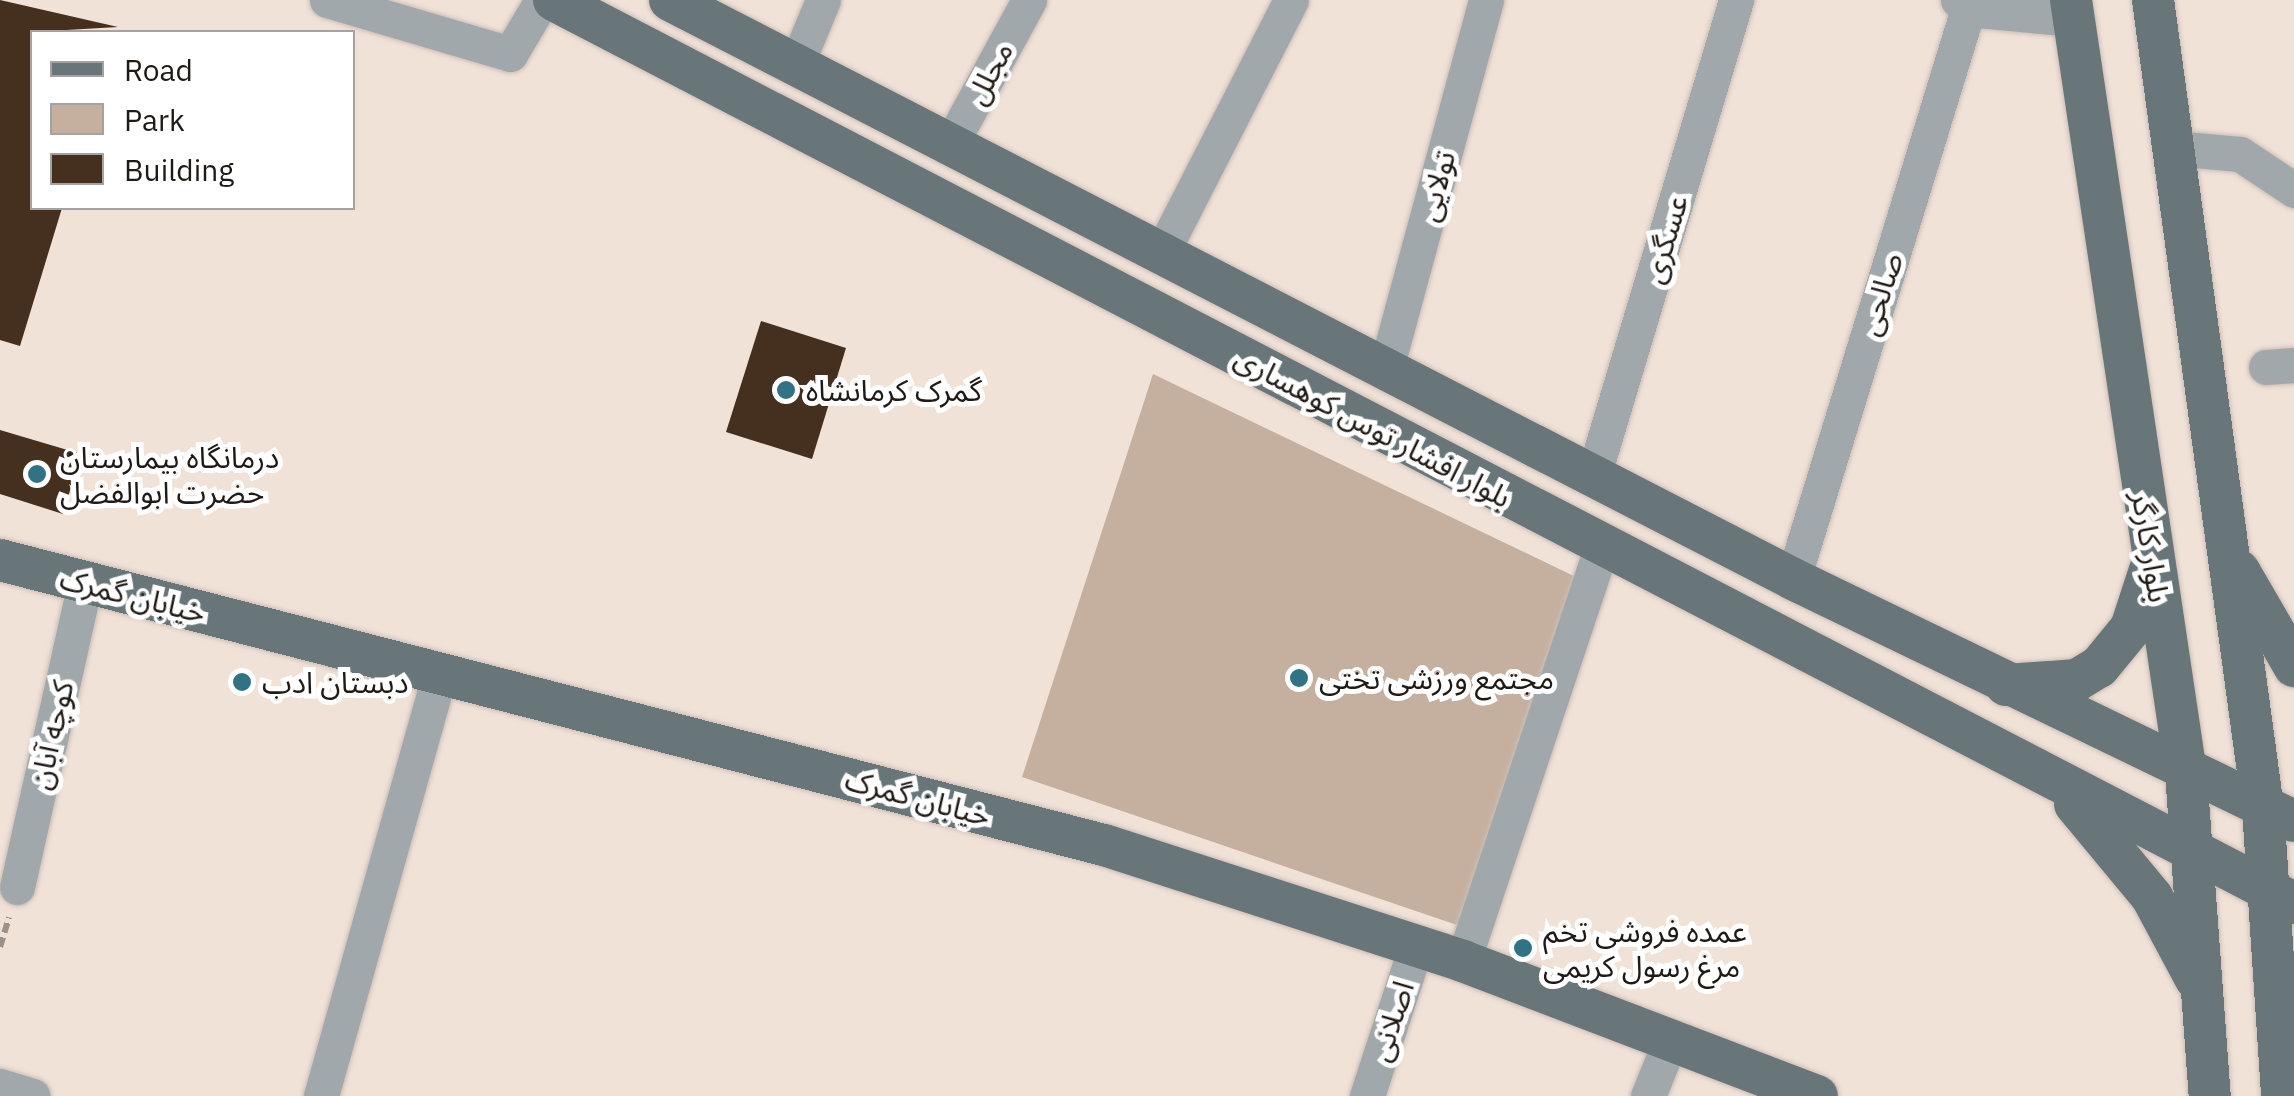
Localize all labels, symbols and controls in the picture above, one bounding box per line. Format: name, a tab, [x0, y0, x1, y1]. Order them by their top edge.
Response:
legend	[30, 30, 355, 210]
street label: مجلل	[958, 36, 1020, 110]
text: Road	[124, 50, 193, 89]
text: Park	[124, 100, 185, 139]
street label: تولایی	[1409, 147, 1463, 225]
text: Building	[124, 150, 234, 189]
street label: عسگری	[1635, 190, 1695, 288]
street label: صالحی	[1850, 248, 1910, 340]
street label: بلوار افشار توس کوهساری	[1229, 339, 1517, 515]
place label: گمرک کرمانشاه	[806, 372, 982, 408]
marker: گمرک کرمانشاه	[775, 379, 797, 401]
place label: درمانگاه بیمارستان حضرت ابوالفضل	[60, 439, 279, 510]
marker: درمانگاه بیمارستان حضرت ابوالفضل	[24, 461, 50, 487]
street label: بلوار کارگر	[2124, 489, 2178, 605]
street label: خیابان گمرک	[56, 560, 210, 630]
place label: مجتمع ورزشی تختی	[1319, 660, 1554, 696]
place label: دبستان ادب	[262, 664, 409, 700]
marker: مجتمع ورزشی تختی	[1288, 667, 1310, 689]
marker: دبستان ادب	[231, 671, 253, 693]
street label: کوچه آبان	[21, 677, 81, 793]
street label: خیابان گمرک	[842, 760, 994, 834]
place label: عمده فروشی تخم مرغ رسول کریمی	[1543, 913, 1747, 984]
marker: عمده فروشی تخم مرغ رسول کریمی	[1512, 937, 1534, 959]
street label: اصلانی	[1361, 976, 1421, 1066]

